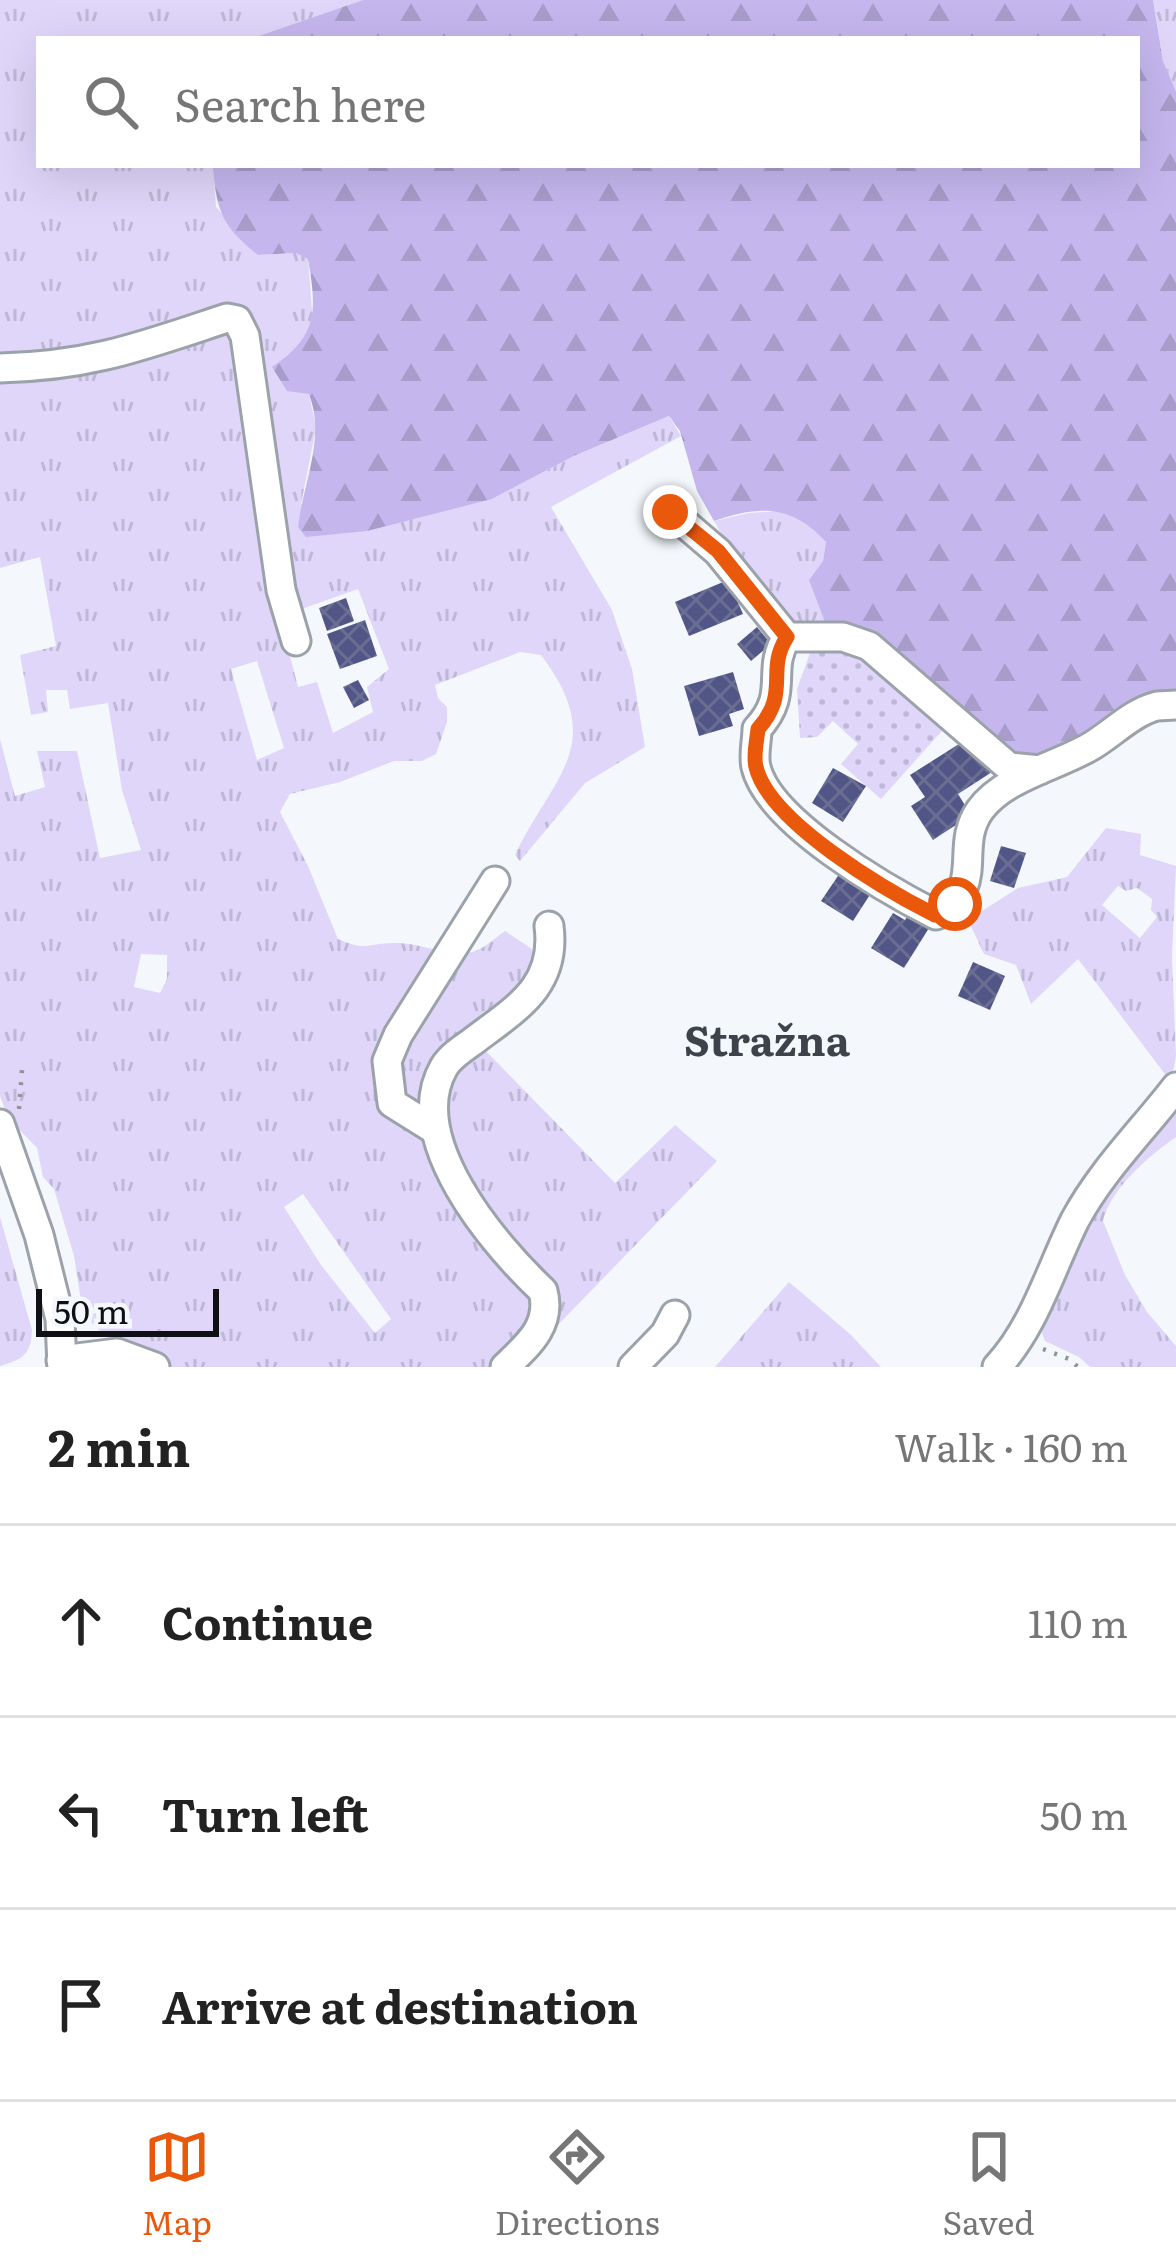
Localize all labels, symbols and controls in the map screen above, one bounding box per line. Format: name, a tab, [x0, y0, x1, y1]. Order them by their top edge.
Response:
search box	[36, 36, 1140, 168]
icon: search	[78, 69, 144, 135]
text: Search here	[174, 69, 426, 136]
route end	[643, 485, 697, 539]
route start	[928, 877, 982, 931]
district label: Stražna	[684, 1007, 851, 1069]
scale bar	[36, 1283, 219, 1336]
text: 50 m	[54, 1285, 128, 1334]
text: 2 min	[48, 1407, 191, 1483]
text: Walk · 160 m	[895, 1416, 1128, 1474]
text: Continue	[162, 1587, 373, 1654]
icon: ahead	[48, 1588, 114, 1654]
text: 110 m	[1028, 1592, 1128, 1650]
text: Turn left	[162, 1779, 369, 1846]
icon: left	[48, 1780, 114, 1846]
text: 50 m	[1040, 1784, 1128, 1842]
text: Arrive at destination	[162, 1971, 638, 2038]
icon: arrive	[48, 1972, 114, 2038]
tab: Map	[141, 2124, 212, 2245]
tab: Directions	[495, 2124, 660, 2245]
tab: Saved	[943, 2124, 1035, 2245]

